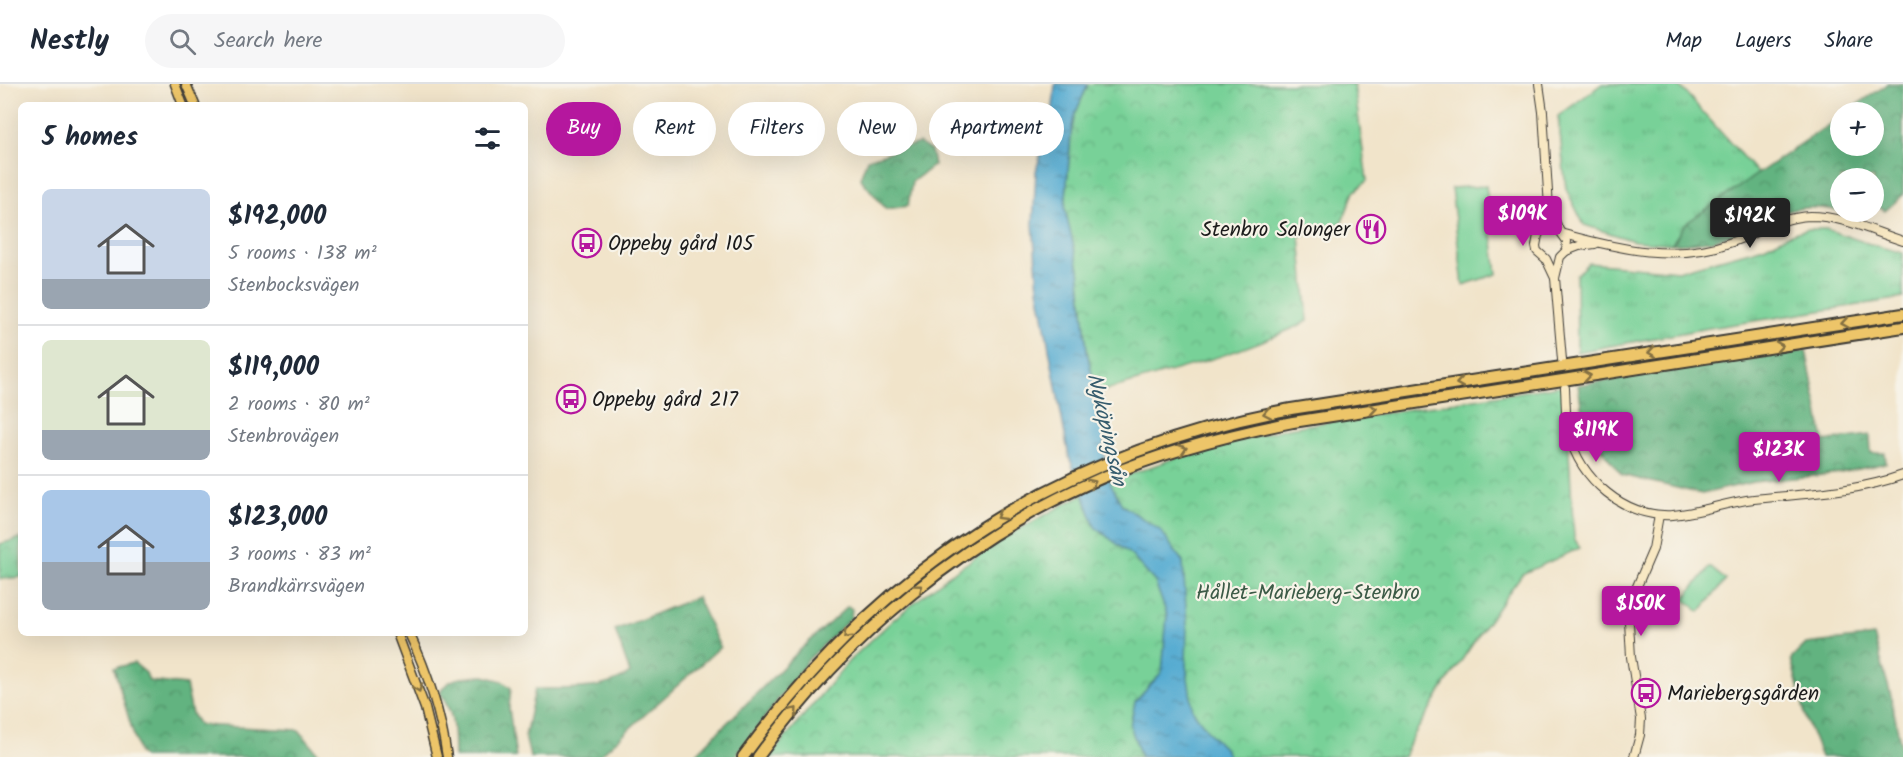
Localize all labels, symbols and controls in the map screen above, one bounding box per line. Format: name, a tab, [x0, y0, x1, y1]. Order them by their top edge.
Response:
search box	[145, 14, 565, 68]
text: Nestly	[30, 19, 109, 64]
text: Search here	[214, 24, 323, 59]
icon: search	[166, 25, 199, 58]
text: Map	[1665, 25, 1702, 58]
text: Layers	[1735, 25, 1791, 58]
text: Share	[1824, 25, 1873, 58]
chip: Buy	[546, 102, 621, 156]
chip: Rent	[633, 102, 716, 156]
chip: Filters	[728, 102, 825, 156]
chip: New	[837, 102, 917, 156]
chip: Apartment	[929, 102, 1064, 156]
map controls	[1830, 102, 1884, 222]
button: +	[1830, 102, 1884, 156]
text: 5 homes	[42, 117, 138, 159]
icon: filters	[471, 122, 504, 155]
button: −	[1830, 168, 1884, 222]
text: $192,000	[228, 196, 326, 238]
pin: $109K	[1481, 196, 1565, 247]
pin: $192K	[1708, 198, 1792, 249]
text: $109K	[1498, 199, 1548, 231]
text: $192K	[1724, 201, 1776, 233]
icon: home	[90, 213, 162, 285]
restaurant icon: Stenbro Salonger	[1355, 213, 1387, 245]
place label: Stenbro Salonger	[1201, 214, 1351, 247]
bus stop icon: Oppeby gård 105	[571, 227, 603, 259]
place label: Oppeby gård 105	[608, 228, 756, 261]
text: 5 rooms · 138 m²	[228, 238, 377, 270]
text: Stenbocksvägen	[228, 270, 359, 302]
one-way arrow	[1841, 316, 1850, 328]
one-way arrow	[1775, 340, 1784, 352]
one-way arrow	[1648, 346, 1657, 358]
text: $119,000	[228, 347, 319, 389]
icon: home	[90, 364, 162, 436]
water label: Nyköpingsån	[1076, 370, 1136, 492]
one-way arrow	[1582, 370, 1591, 382]
one-way arrow	[1455, 376, 1464, 388]
bus stop icon: Oppeby gård 217	[555, 383, 587, 415]
place label: Oppeby gård 217	[592, 384, 739, 417]
text: 2 rooms · 80 m²	[228, 389, 370, 421]
one-way arrow	[1368, 403, 1378, 416]
one-way arrow	[1263, 407, 1272, 419]
pin: $119K	[1554, 412, 1638, 463]
text: $119K	[1573, 415, 1619, 447]
text: Stenbrovägen	[228, 421, 339, 453]
pin: $123K	[1737, 432, 1821, 483]
text: $123K	[1753, 435, 1805, 467]
one-way arrow	[1177, 443, 1188, 456]
one-way arrow	[1085, 478, 1096, 490]
text: $123,000	[228, 497, 327, 539]
one-way arrow	[996, 509, 1007, 520]
icon: home	[90, 514, 162, 586]
text: 3 rooms · 83 m²	[228, 539, 371, 571]
text: Brandkärrsvägen	[228, 571, 365, 603]
park label: Hållet-Marieberg-Stenbro	[1196, 577, 1420, 610]
one-way arrow	[912, 585, 923, 596]
pin: $150K	[1599, 586, 1683, 637]
text: $150K	[1616, 589, 1666, 621]
one-way arrow	[843, 628, 854, 639]
bus stop icon: Mariebergsgården	[1630, 677, 1662, 709]
place label: Mariebergsgården	[1667, 678, 1819, 711]
one-way arrow	[411, 681, 423, 692]
one-way arrow	[787, 707, 798, 718]

